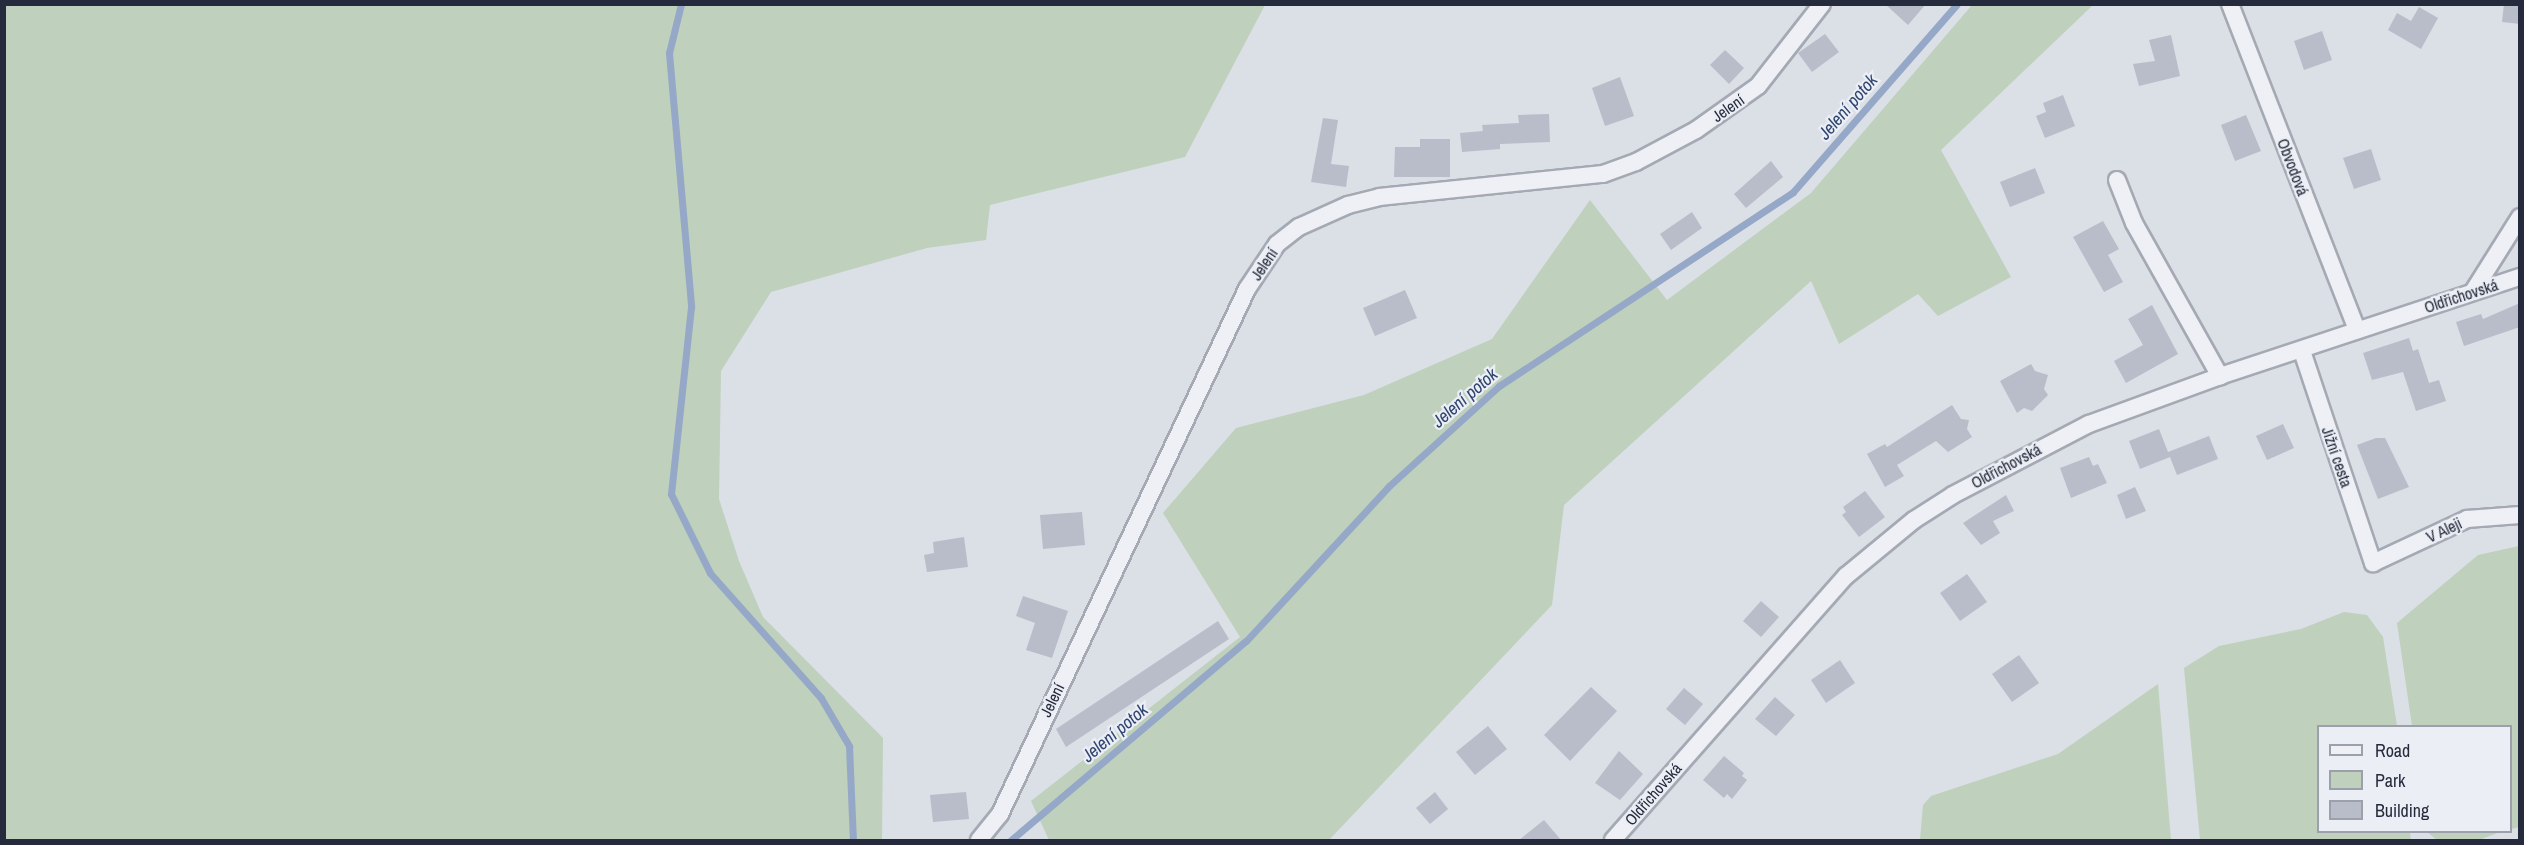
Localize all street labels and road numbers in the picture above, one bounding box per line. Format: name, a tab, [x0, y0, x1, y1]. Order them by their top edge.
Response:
street label: Jelení	[1708, 90, 1748, 126]
street label: Obvodová	[2273, 136, 2313, 198]
street label: Jelení	[1246, 244, 1282, 284]
street label: Oldřichovská	[2422, 275, 2500, 317]
street label: Jižní cesta	[2318, 424, 2356, 490]
street label: Oldřichovská	[1968, 440, 2044, 492]
street label: V Aleji	[2423, 513, 2465, 547]
street label: Jelení	[1036, 680, 1068, 720]
street label: Oldřichovská	[1621, 759, 1685, 829]

